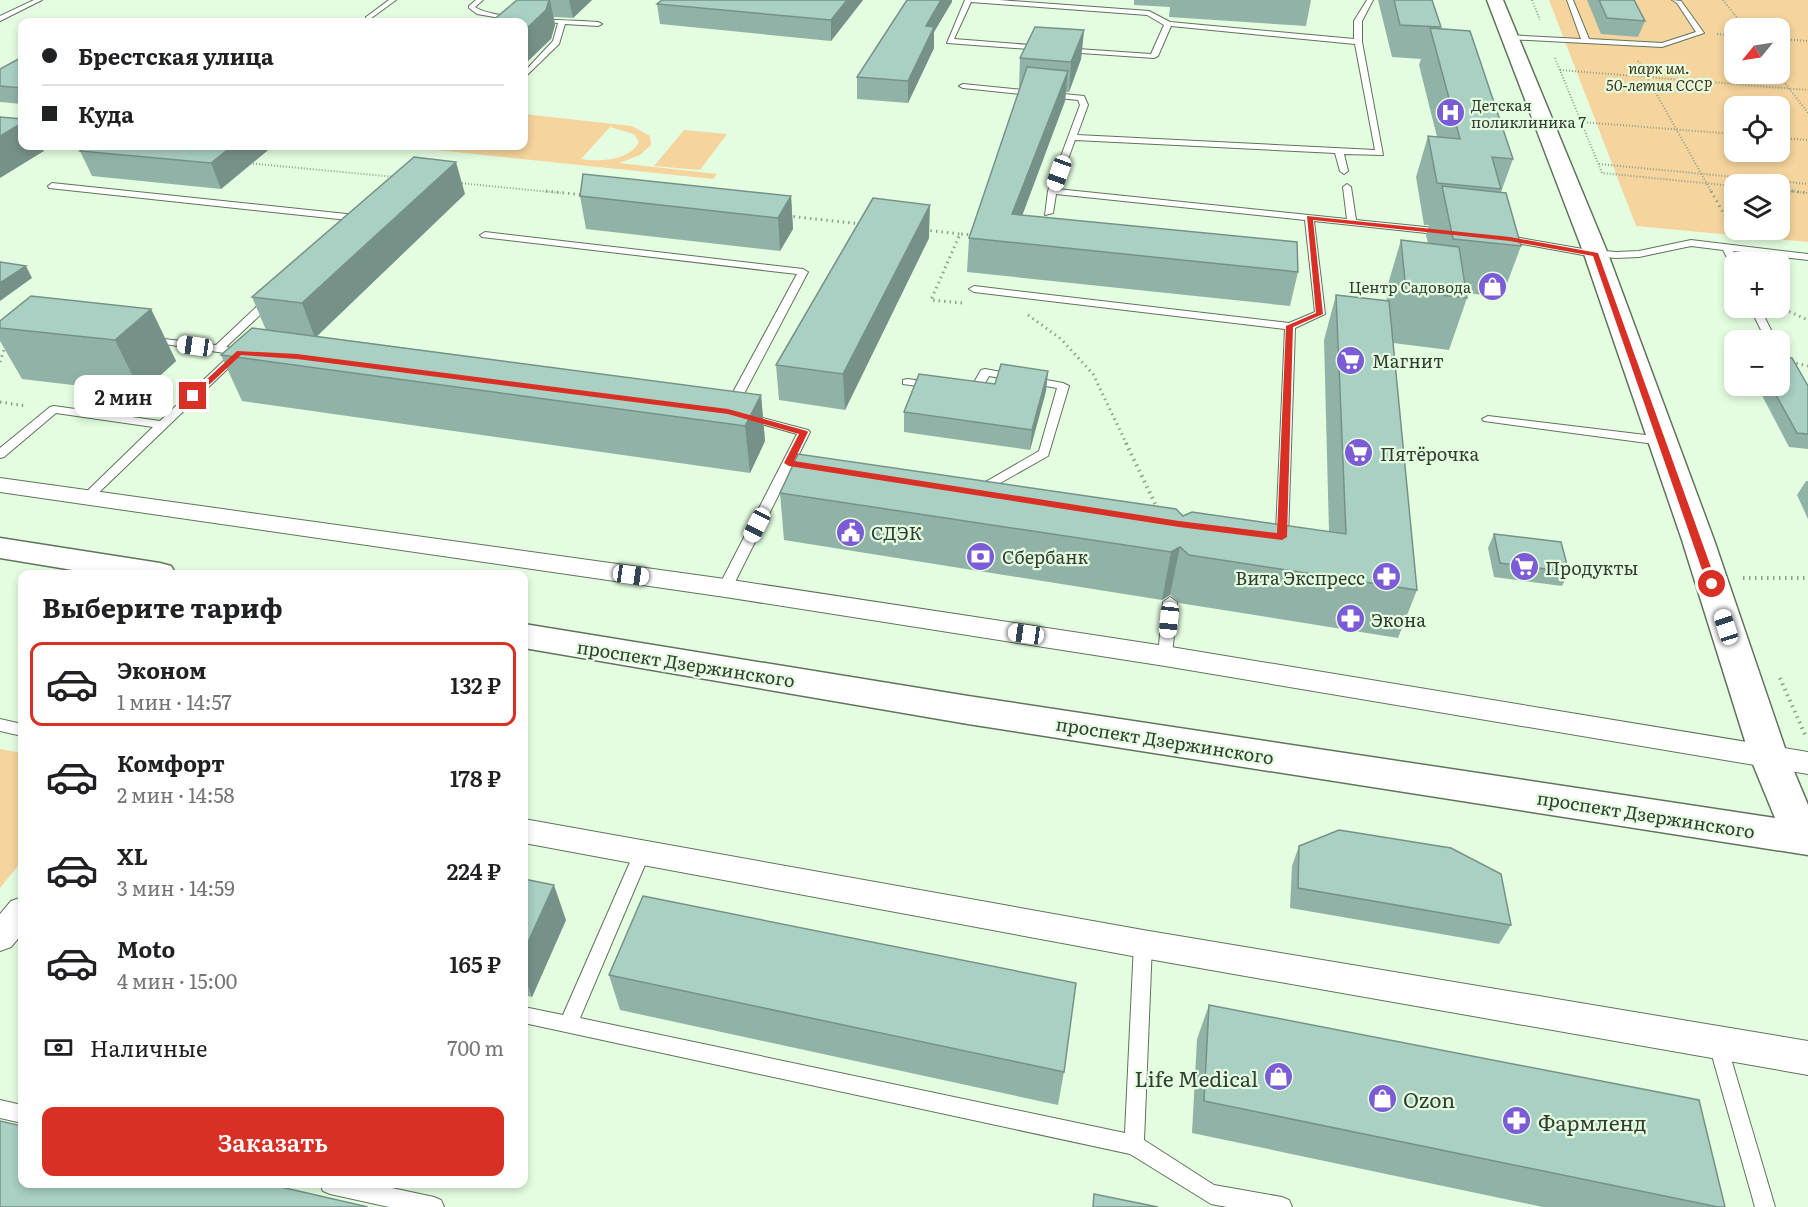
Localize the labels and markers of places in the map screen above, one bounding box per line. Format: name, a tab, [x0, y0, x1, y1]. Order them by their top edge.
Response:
place label: Детская поликлиника 7	[1471, 93, 1586, 133]
hospital icon: Детская поликлиника 7	[1434, 97, 1466, 129]
shop icon: Центр Садовода	[1476, 270, 1508, 302]
place label: Центр Садовода	[1349, 275, 1472, 298]
supermarket icon: Магнит	[1335, 344, 1367, 376]
place label: Магнит	[1372, 347, 1444, 374]
supermarket icon: Пятёрочка	[1343, 437, 1375, 469]
place label: Пятёрочка	[1380, 440, 1479, 467]
public building icon: СДЭК	[834, 516, 866, 548]
place label: СДЭК	[871, 519, 922, 546]
bank icon: Сбербанк	[965, 540, 997, 572]
place label: Сбербанк	[1002, 543, 1089, 570]
supermarket icon: Продукты	[1508, 551, 1540, 583]
place label: Продукты	[1545, 554, 1638, 581]
pharmacy icon: Вита Экспресс	[1370, 561, 1402, 593]
place label: Вита Экспресс	[1235, 564, 1365, 591]
pharmacy icon: Экона	[1334, 603, 1366, 635]
place label: Экона	[1371, 606, 1426, 633]
shop icon: Life Medical	[1263, 1061, 1295, 1093]
place label: Life Medical	[1134, 1062, 1258, 1093]
shop icon: Ozon	[1366, 1082, 1398, 1114]
place label: Ozon	[1403, 1083, 1455, 1114]
pharmacy icon: Фармленд	[1501, 1105, 1533, 1137]
place label: Фармленд	[1538, 1106, 1646, 1137]

